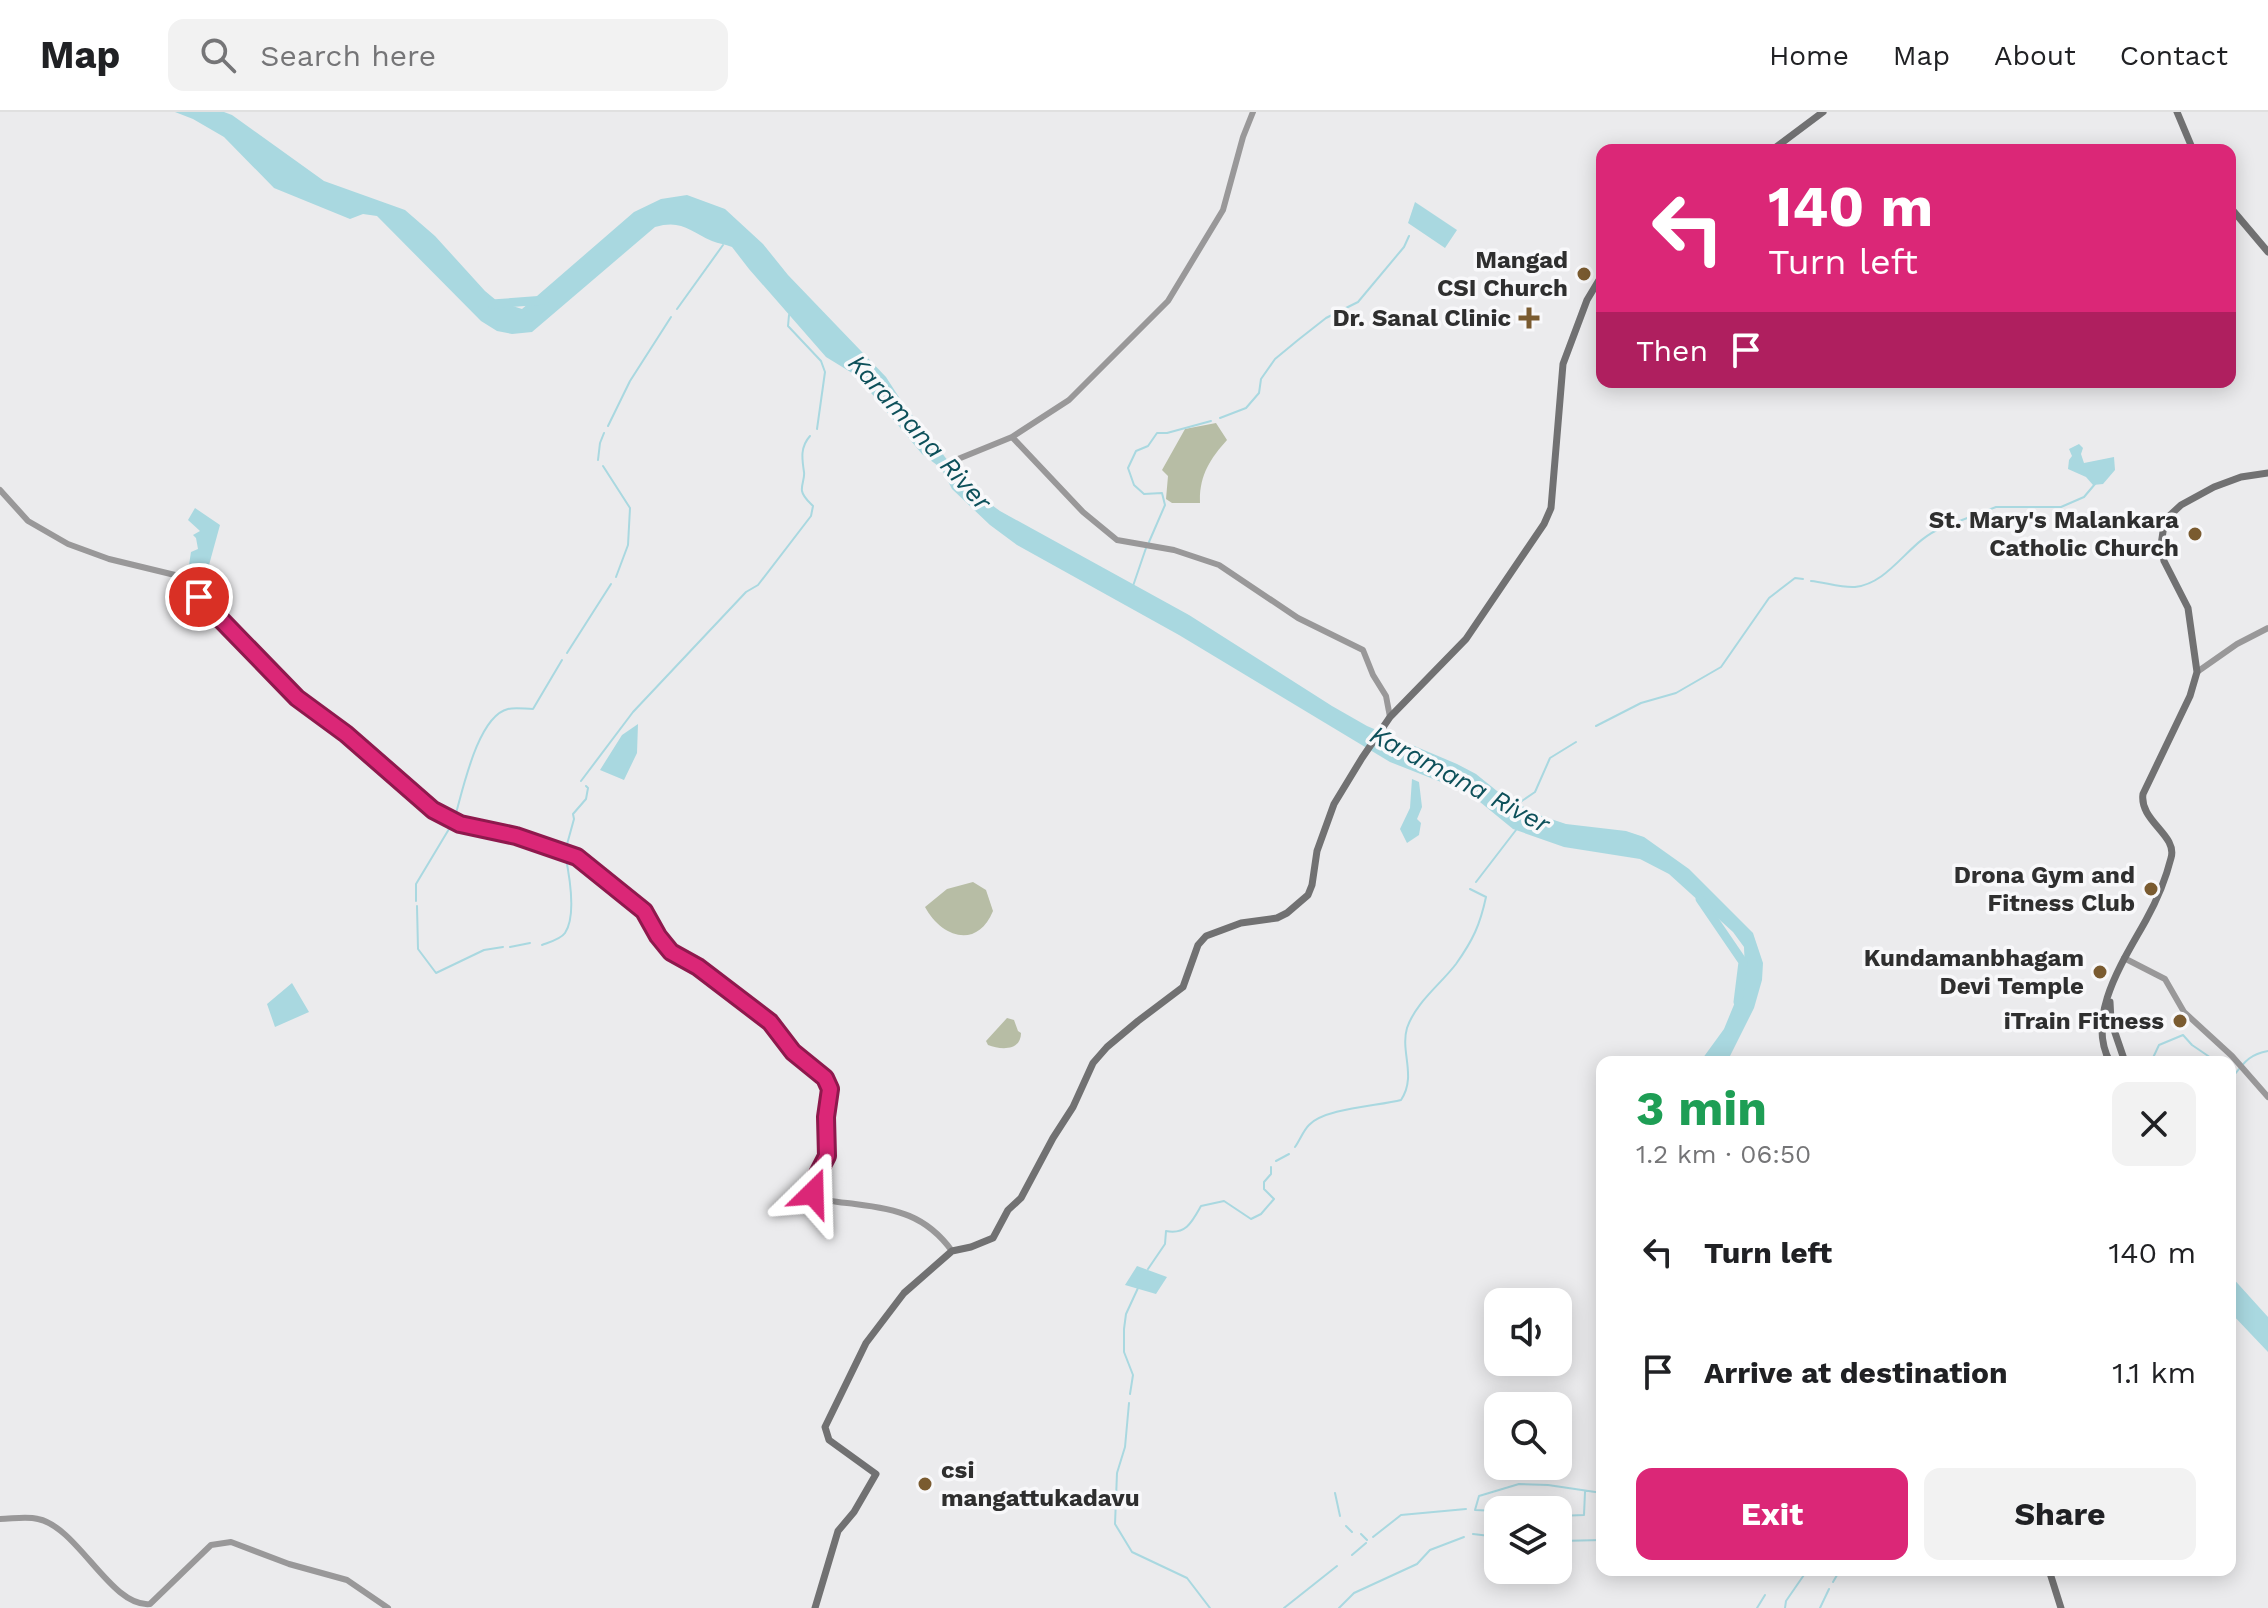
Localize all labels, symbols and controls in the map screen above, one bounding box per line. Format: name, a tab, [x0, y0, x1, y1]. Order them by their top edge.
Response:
search box	[168, 19, 728, 91]
text: Map	[40, 33, 120, 77]
icon: search	[196, 33, 240, 77]
text: Search here	[260, 38, 436, 73]
text: Home	[1769, 39, 1849, 72]
text: Map	[1893, 39, 1950, 72]
text: About	[1994, 39, 2076, 72]
text: Contact	[2120, 39, 2228, 72]
text: 140 m	[1768, 174, 1933, 240]
icon: left	[1636, 176, 1740, 280]
text: Turn left	[1768, 241, 1918, 283]
place label: Mangad CSI Church	[1437, 246, 1568, 302]
marker: Mangad CSI Church	[1575, 265, 1593, 283]
place label: Dr. Sanal Clinic	[1332, 304, 1511, 332]
marker: Dr. Sanal Clinic	[1518, 307, 1540, 329]
icon: arrive	[1724, 328, 1768, 372]
text: Then	[1636, 333, 1708, 368]
water label: Karamana River	[842, 348, 998, 517]
place label: St. Mary's Malankara Catholic Church	[1929, 506, 2179, 562]
marker: St. Mary's Malankara Catholic Church	[2186, 525, 2204, 543]
pin	[165, 563, 233, 631]
icon: arrive	[177, 575, 221, 619]
water label: Karamana River	[1365, 719, 1556, 839]
place label: Drona Gym and Fitness Club	[1954, 861, 2135, 917]
marker: Drona Gym and Fitness Club	[2142, 880, 2160, 898]
place label: Kundamanbhagam Devi Temple	[1864, 944, 2084, 1000]
marker: Kundamanbhagam Devi Temple	[2091, 963, 2109, 981]
place label: iTrain Fitness	[2004, 1007, 2164, 1035]
marker: iTrain Fitness	[2171, 1012, 2189, 1030]
text: 3 min	[1636, 1080, 1767, 1137]
button: close	[2112, 1082, 2196, 1166]
text: 1.2 km · 06:50	[1636, 1139, 1811, 1169]
position arrow	[771, 1151, 855, 1235]
icon: left	[1636, 1230, 1680, 1274]
text: Turn left	[1704, 1235, 1832, 1270]
text: 140 m	[2108, 1235, 2196, 1270]
map controls	[1484, 1288, 1572, 1584]
button: sound	[1484, 1288, 1572, 1376]
icon: arrive	[1636, 1350, 1680, 1394]
text: Arrive at destination	[1704, 1355, 2008, 1390]
text: 1.1 km	[2112, 1355, 2196, 1390]
button: search	[1484, 1392, 1572, 1480]
place label: csi mangattukadavu	[941, 1456, 1140, 1512]
button: Exit	[1636, 1468, 1908, 1560]
button: Share	[1924, 1468, 2196, 1560]
marker: csi mangattukadavu	[916, 1475, 934, 1493]
button: layers	[1484, 1496, 1572, 1584]

